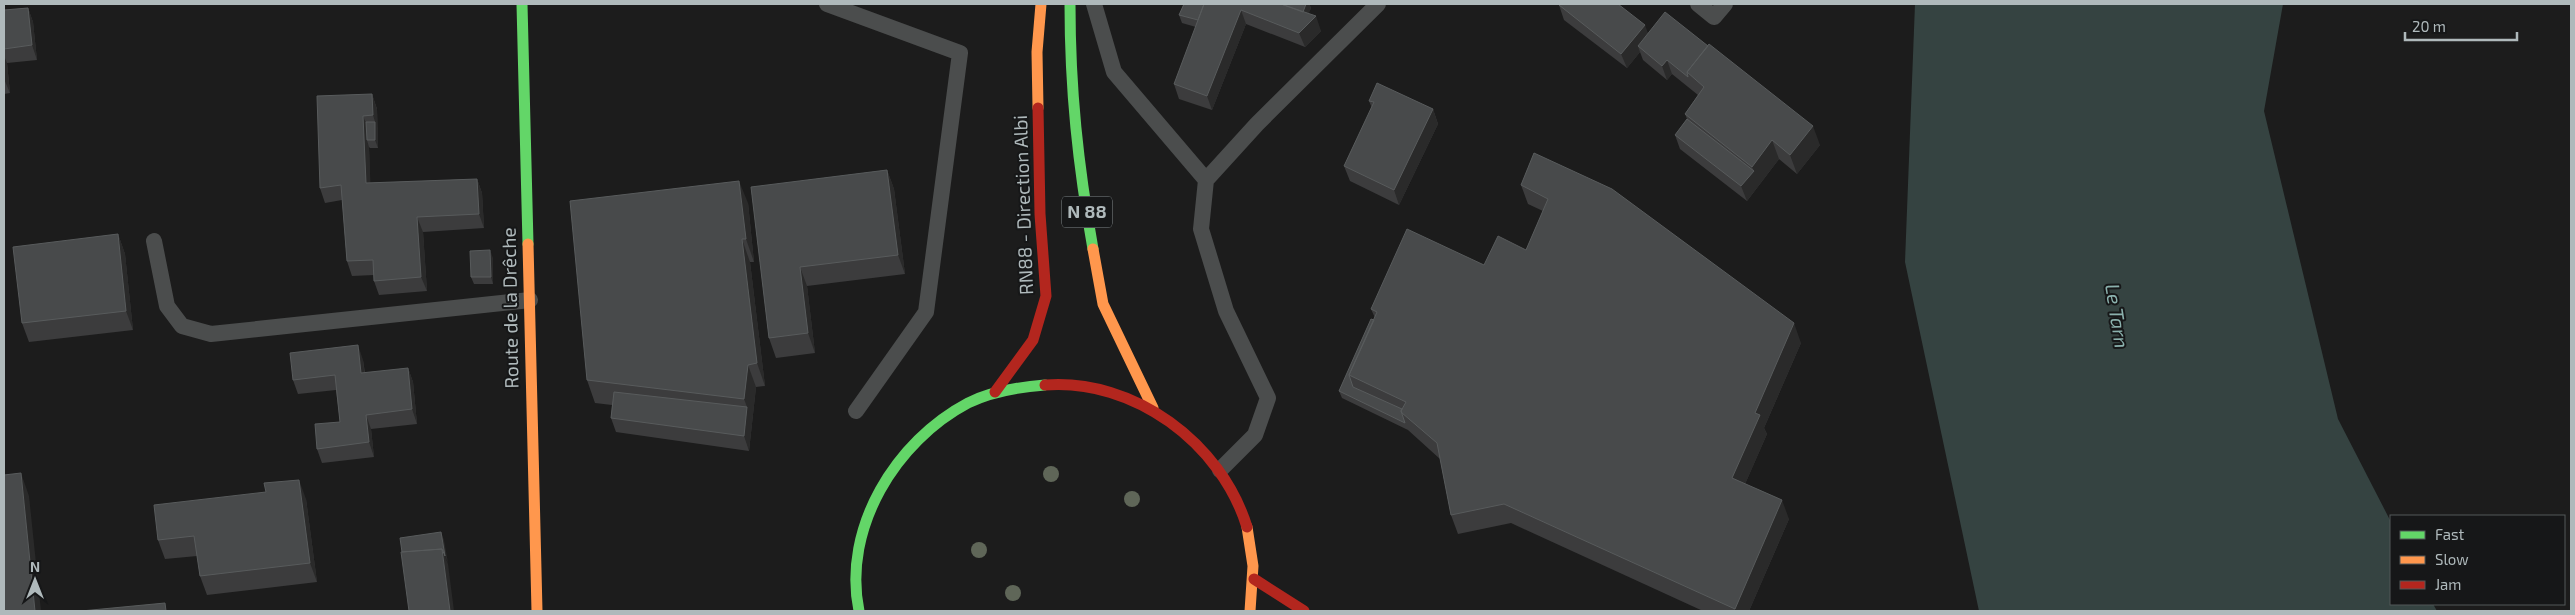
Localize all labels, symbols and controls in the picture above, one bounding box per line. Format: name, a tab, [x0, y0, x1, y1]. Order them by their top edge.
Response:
scale bar	[2405, 10, 2518, 42]
text: 20 m	[2412, 17, 2446, 35]
street label: RN88 - Direction Albi	[1008, 115, 1037, 295]
road number: N 88	[1062, 196, 1112, 228]
street label: Route de la Drêche	[497, 227, 522, 389]
water label: Le Tarn	[2101, 282, 2135, 350]
legend	[2390, 515, 2565, 605]
text: Fast	[2435, 525, 2465, 543]
text: Slow	[2435, 550, 2469, 568]
north arrow	[10, 555, 60, 605]
text: N	[30, 558, 40, 575]
text: Jam	[2435, 575, 2461, 593]

